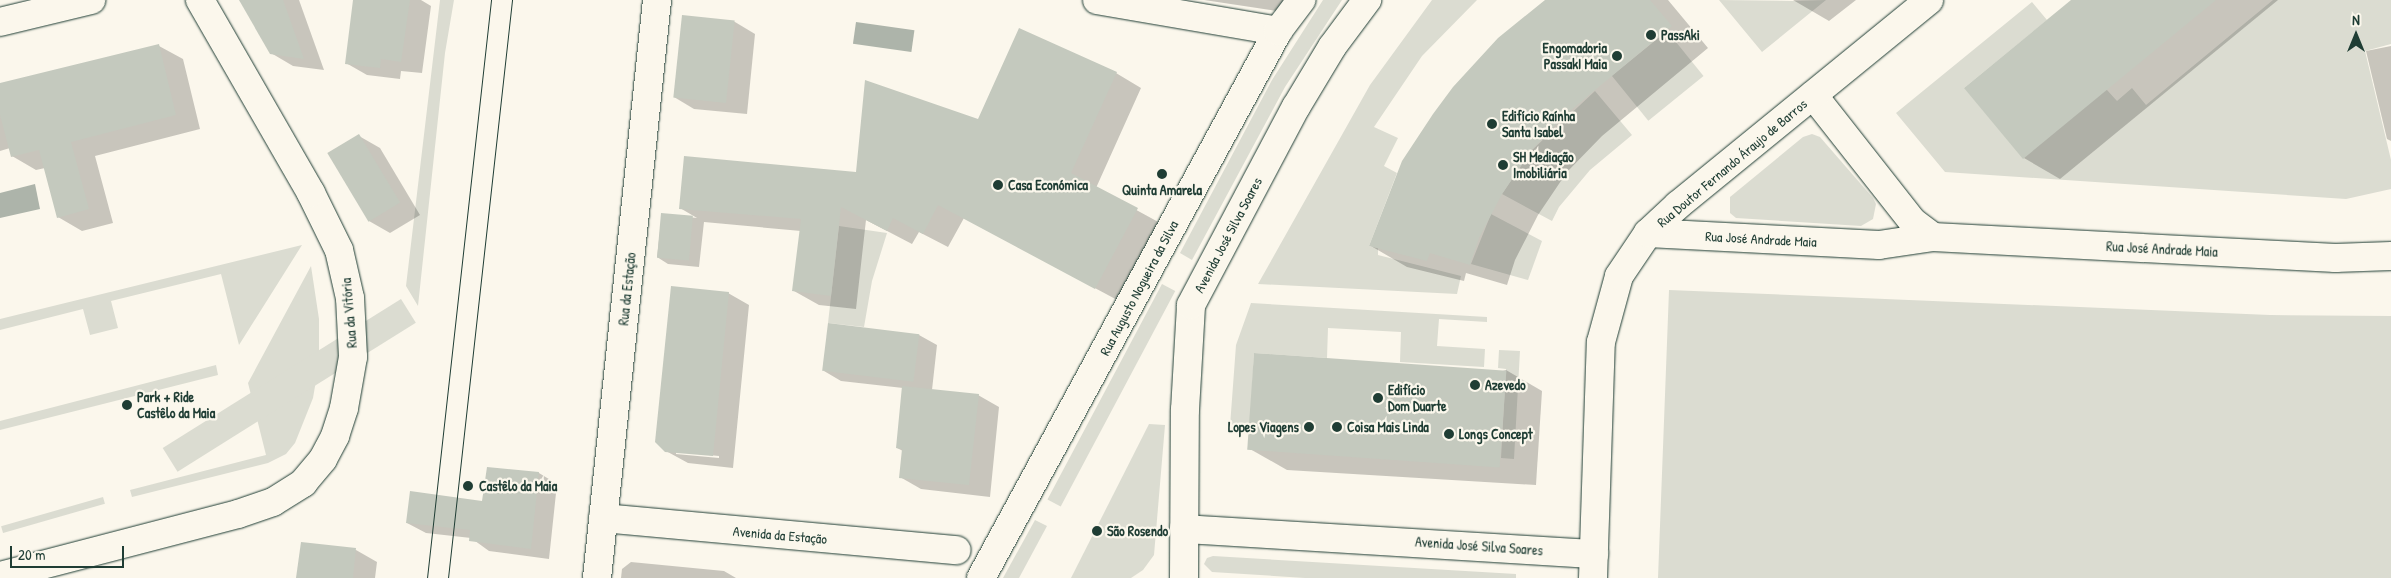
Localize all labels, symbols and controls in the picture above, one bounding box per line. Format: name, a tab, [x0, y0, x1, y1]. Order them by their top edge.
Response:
north arrow	[2331, 10, 2381, 60]
text: N	[2352, 10, 2360, 29]
place label: PassAki	[1661, 27, 1700, 43]
marker: PassAki	[1645, 29, 1657, 41]
place label: Engomadoria PassakI Maia	[1542, 40, 1607, 72]
marker: Engomadoria PassakI Maia	[1611, 50, 1623, 62]
street label: Rua Doutor Fernando Áraujo de Barros	[1654, 95, 1810, 231]
place label: Edifício Raínha Santa Isabel	[1502, 108, 1575, 140]
marker: Edifício Raínha Santa Isabel	[1486, 118, 1498, 130]
place label: SH Mediação Imobiliária	[1513, 149, 1574, 182]
marker: SH Mediação Imobiliária	[1497, 159, 1509, 171]
marker: Quinta Amarela	[1156, 168, 1168, 180]
street label: Avenida José Silva Soares	[1191, 174, 1265, 296]
place label: Casa Económica	[1008, 177, 1088, 193]
marker: Casa Económica	[992, 179, 1004, 191]
place label: Quinta Amarela	[1122, 182, 1202, 198]
street label: Rua Augusto Nogueira da Silva	[1096, 218, 1182, 358]
street label: Rua José Andrade Maia	[1705, 228, 1817, 250]
street label: Rua José Andrade Maia	[2106, 238, 2218, 260]
street label: Rua da Estação	[615, 252, 639, 326]
street label: Rua da Vitória	[338, 277, 360, 349]
place label: Azevedo	[1485, 377, 1526, 393]
marker: Azevedo	[1469, 379, 1481, 391]
place label: Edifício Dom Duarte	[1388, 382, 1447, 414]
place label: Park + Ride Castêlo da Maia	[137, 389, 215, 422]
marker: Edifício Dom Duarte	[1372, 392, 1384, 404]
marker: Park + Ride Castêlo da Maia	[121, 399, 133, 411]
place label: Lopes Viagens	[1228, 419, 1299, 435]
place label: Coisa Mais Linda	[1347, 419, 1429, 435]
marker: Lopes Viagens	[1303, 421, 1315, 433]
marker: Coisa Mais Linda	[1331, 421, 1343, 433]
place label: Longs Concept	[1459, 426, 1532, 442]
marker: Longs Concept	[1443, 428, 1455, 440]
place label: Castêlo da Maia	[479, 478, 557, 494]
marker: Castêlo da Maia	[461, 479, 475, 493]
street label: Avenida da Estação	[732, 523, 828, 547]
place label: São Rosendo	[1107, 523, 1168, 539]
marker: São Rosendo	[1091, 525, 1103, 537]
street label: Avenida José Silva Soares	[1414, 533, 1544, 559]
scale bar	[12, 536, 126, 568]
text: 20 m	[18, 544, 45, 565]

